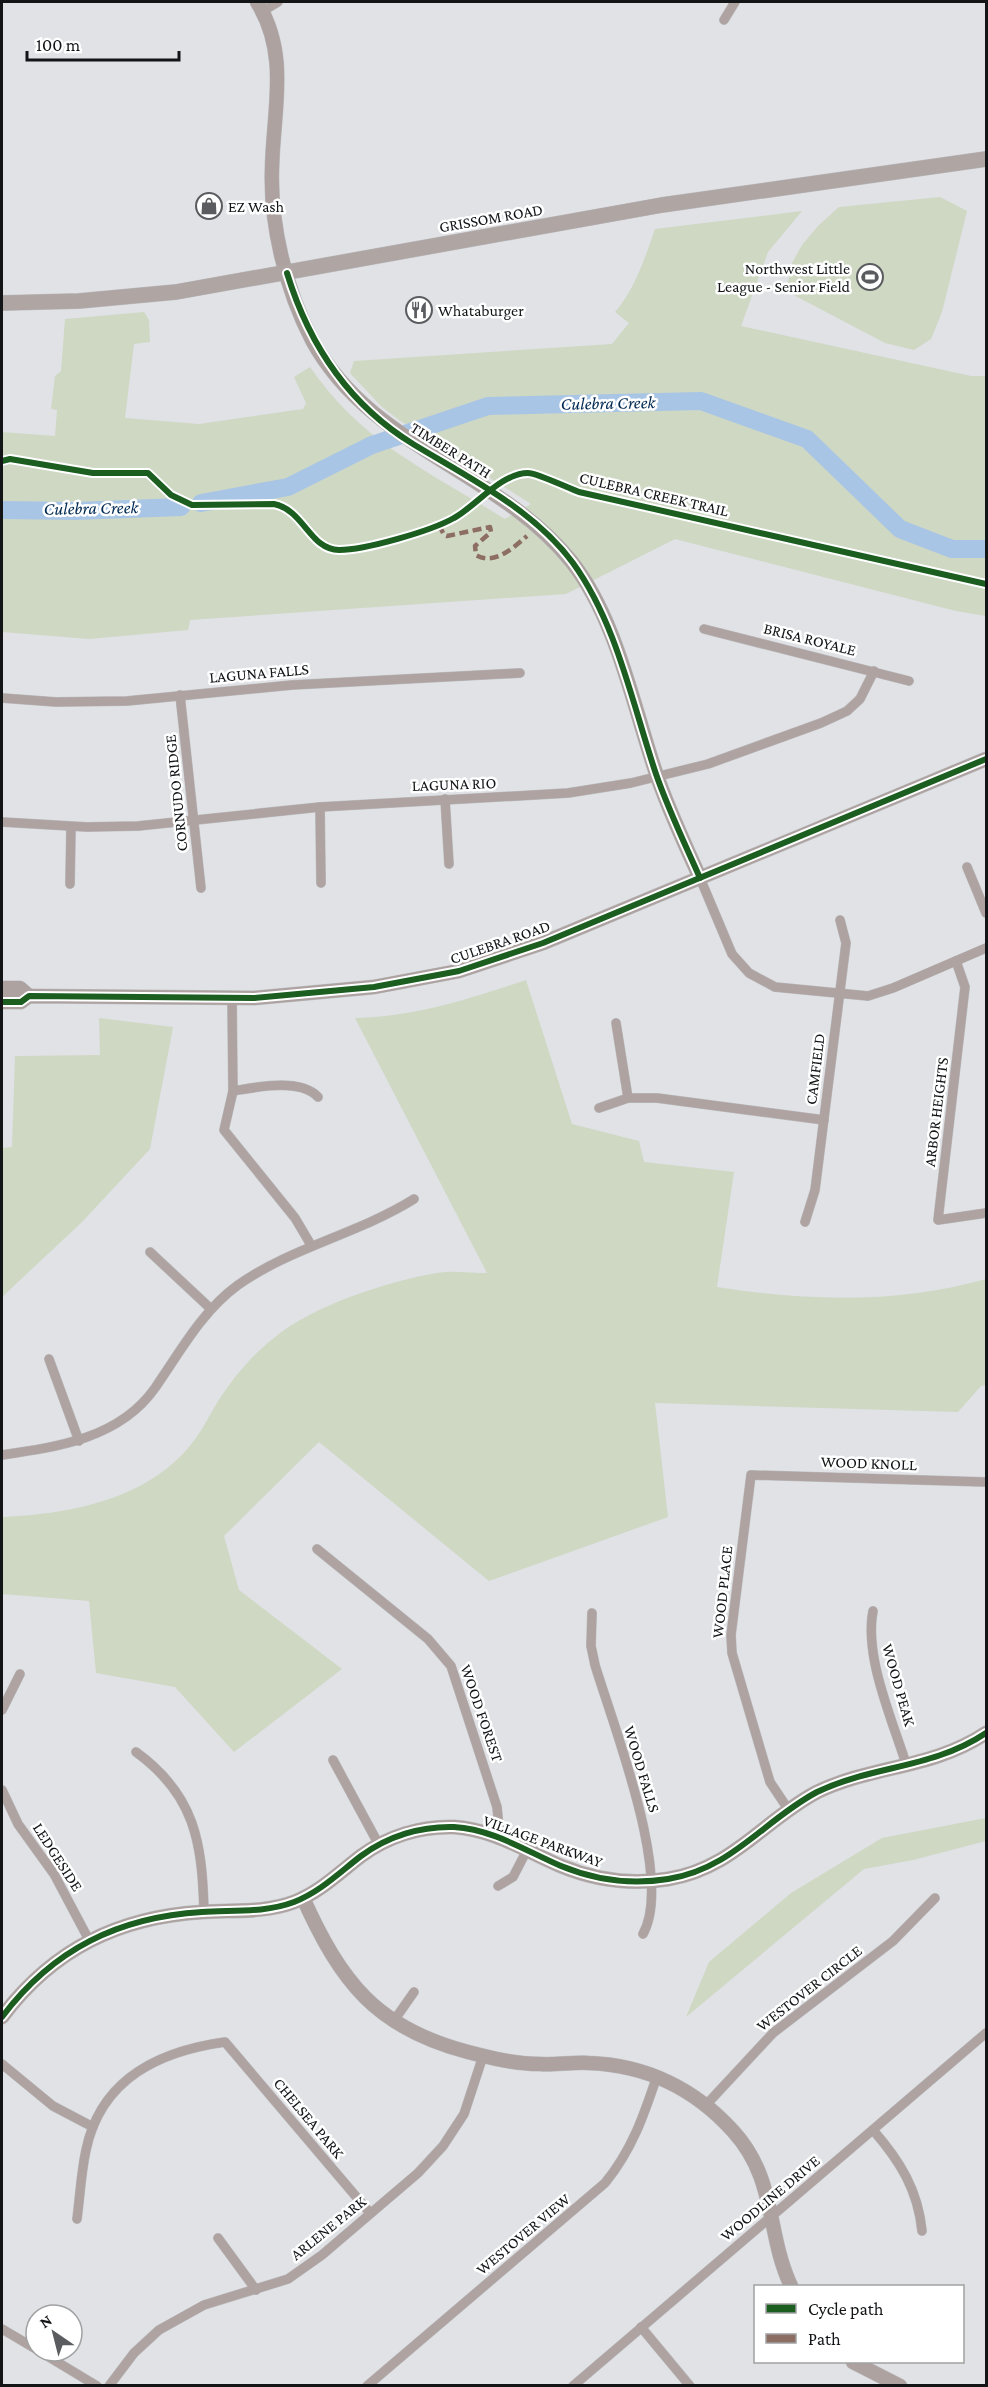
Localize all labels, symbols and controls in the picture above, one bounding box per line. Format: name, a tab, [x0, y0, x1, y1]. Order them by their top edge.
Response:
scale bar	[27, 24, 178, 62]
text: 100 m	[36, 35, 81, 55]
shop icon: EZ Wash	[194, 191, 224, 221]
place label: EZ Wash	[228, 198, 285, 215]
street label: GRISSOM ROAD	[438, 201, 544, 235]
place label: Northwest Little League - Senior Field	[717, 260, 851, 296]
sports icon: Northwest Little League - Senior Field	[855, 262, 885, 292]
restaurant icon: Whataburger	[404, 295, 434, 325]
place label: Whataburger	[438, 302, 524, 320]
water label: Culebra Creek	[561, 392, 657, 414]
street label: TIMBER PATH	[408, 419, 494, 481]
street label: CULEBRA CREEK TRAIL	[578, 469, 730, 519]
water label: Culebra Creek	[44, 497, 140, 519]
street label: BRISA ROYALE	[762, 619, 858, 659]
street label: LAGUNA FALLS	[208, 660, 310, 686]
street label: CORNUDO RIDGE	[161, 733, 191, 852]
street label: LAGUNA RIO	[411, 774, 497, 794]
street label: CULEBRA ROAD	[448, 917, 552, 967]
street label: CAMFIELD	[802, 1032, 828, 1106]
street label: ARBOR HEIGHTS	[921, 1056, 951, 1168]
street label: WOOD KNOLL	[821, 1453, 917, 1473]
street label: WOOD PLACE	[709, 1545, 735, 1639]
street label: WOOD PEAK	[879, 1642, 919, 1729]
street label: WOOD FOREST	[457, 1662, 507, 1764]
street label: WOOD FALLS	[621, 1724, 663, 1814]
street label: VILLAGE PARKWAY	[481, 1812, 605, 1871]
street label: LEDGESIDE	[30, 1820, 86, 1895]
street label: WESTOVER CIRCLE	[753, 1942, 865, 2034]
street label: CHELSEA PARK	[271, 2074, 348, 2162]
street label: WOODLINE DRIVE	[717, 2152, 823, 2244]
street label: WESTOVER VIEW	[473, 2190, 573, 2278]
street label: ARLENE PARK	[287, 2192, 370, 2263]
legend	[754, 2285, 964, 2363]
text: Cycle path	[808, 2299, 884, 2319]
north arrow	[24, 2303, 84, 2363]
text: N	[36, 2311, 55, 2331]
text: Path	[808, 2329, 841, 2349]

